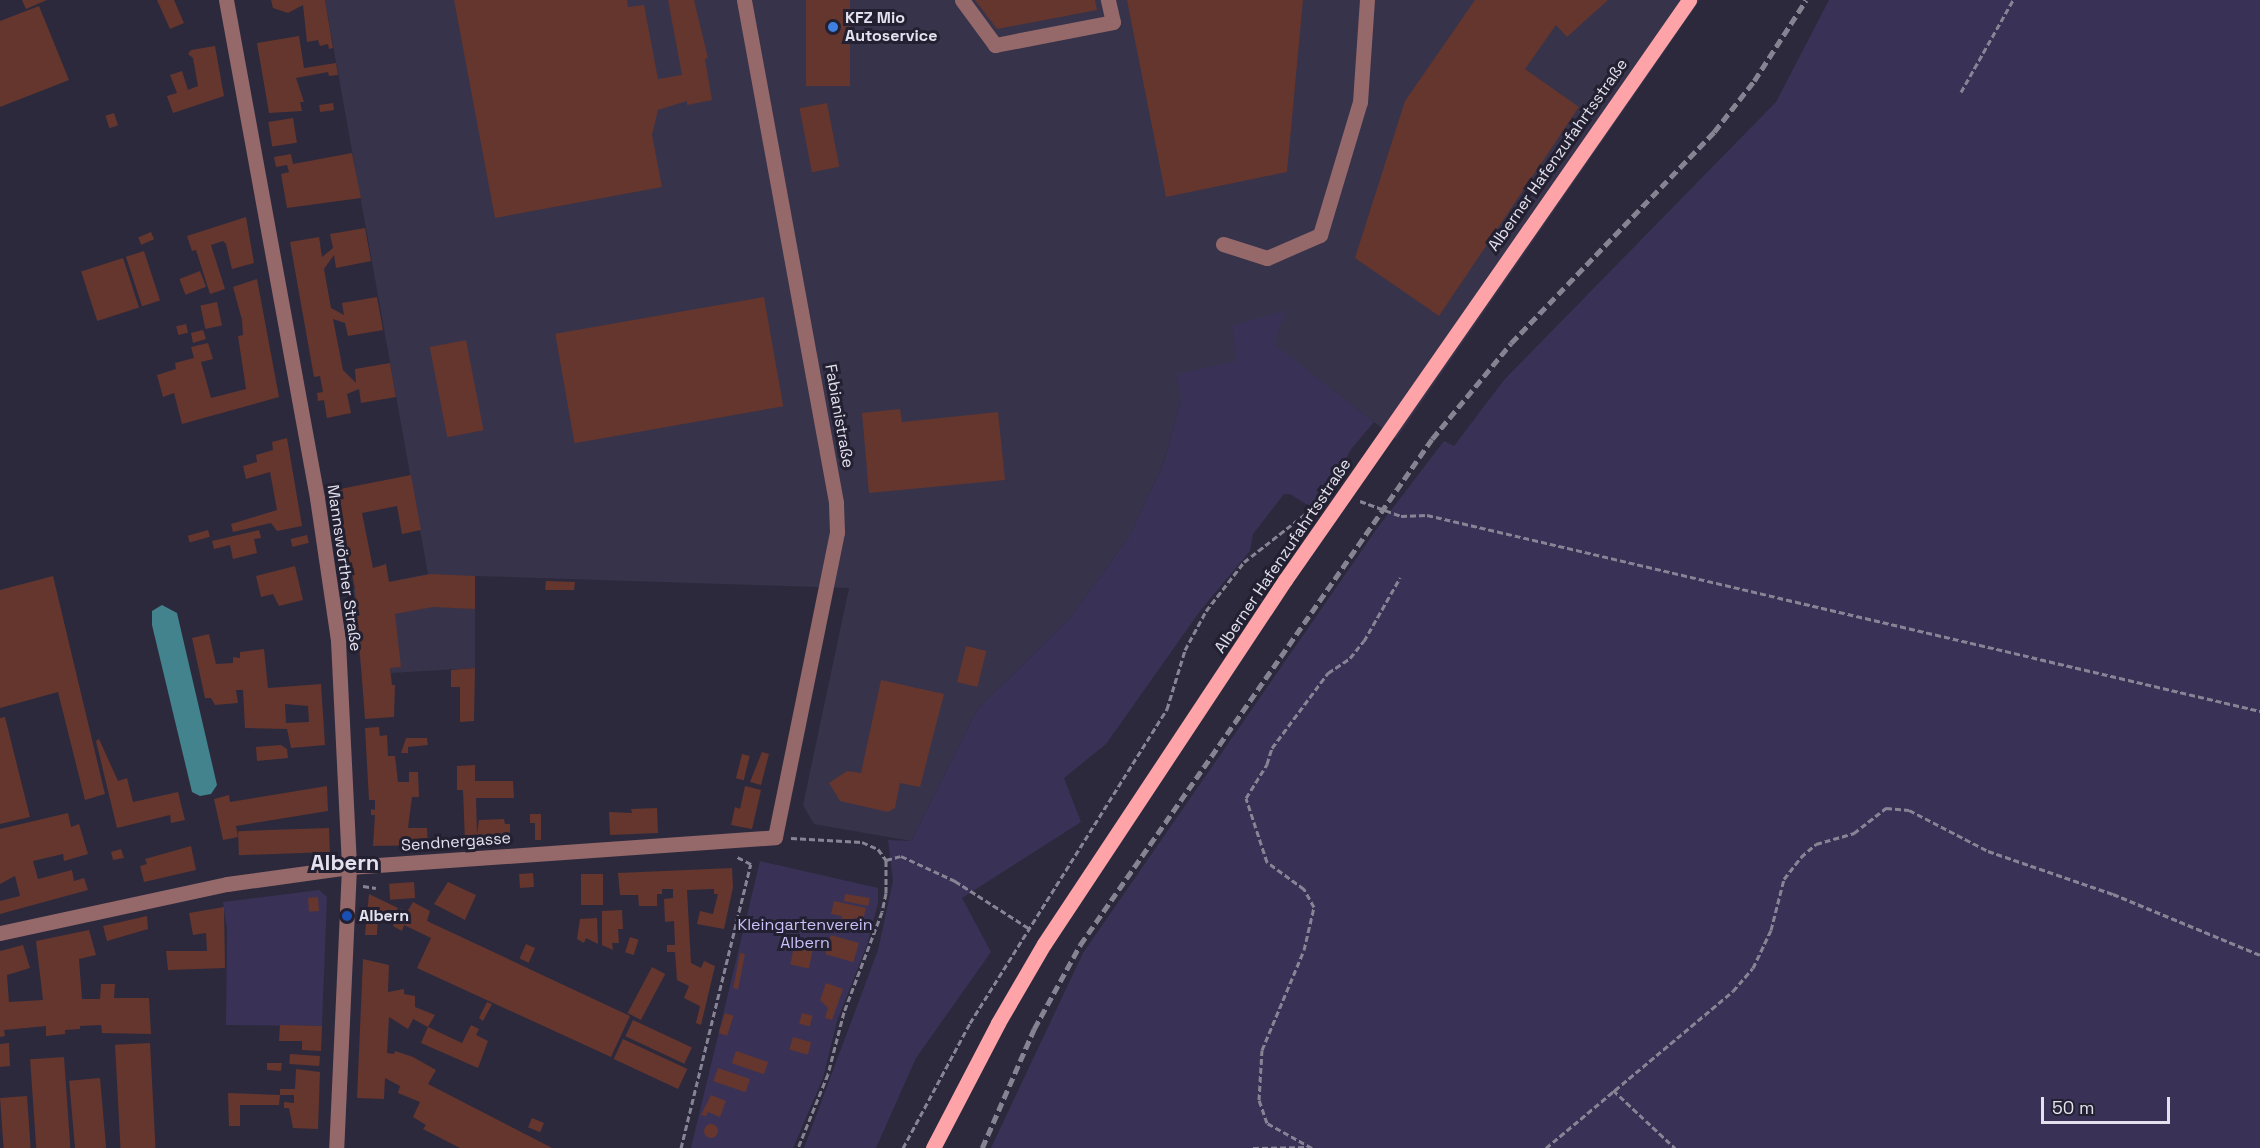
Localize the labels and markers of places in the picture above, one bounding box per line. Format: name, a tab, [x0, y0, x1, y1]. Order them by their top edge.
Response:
place label: KFZ Mio Autoservice	[845, 8, 937, 46]
marker: KFZ Mio Autoservice	[826, 20, 840, 34]
place label: Albern	[359, 906, 409, 926]
marker: Albern	[340, 909, 354, 923]

